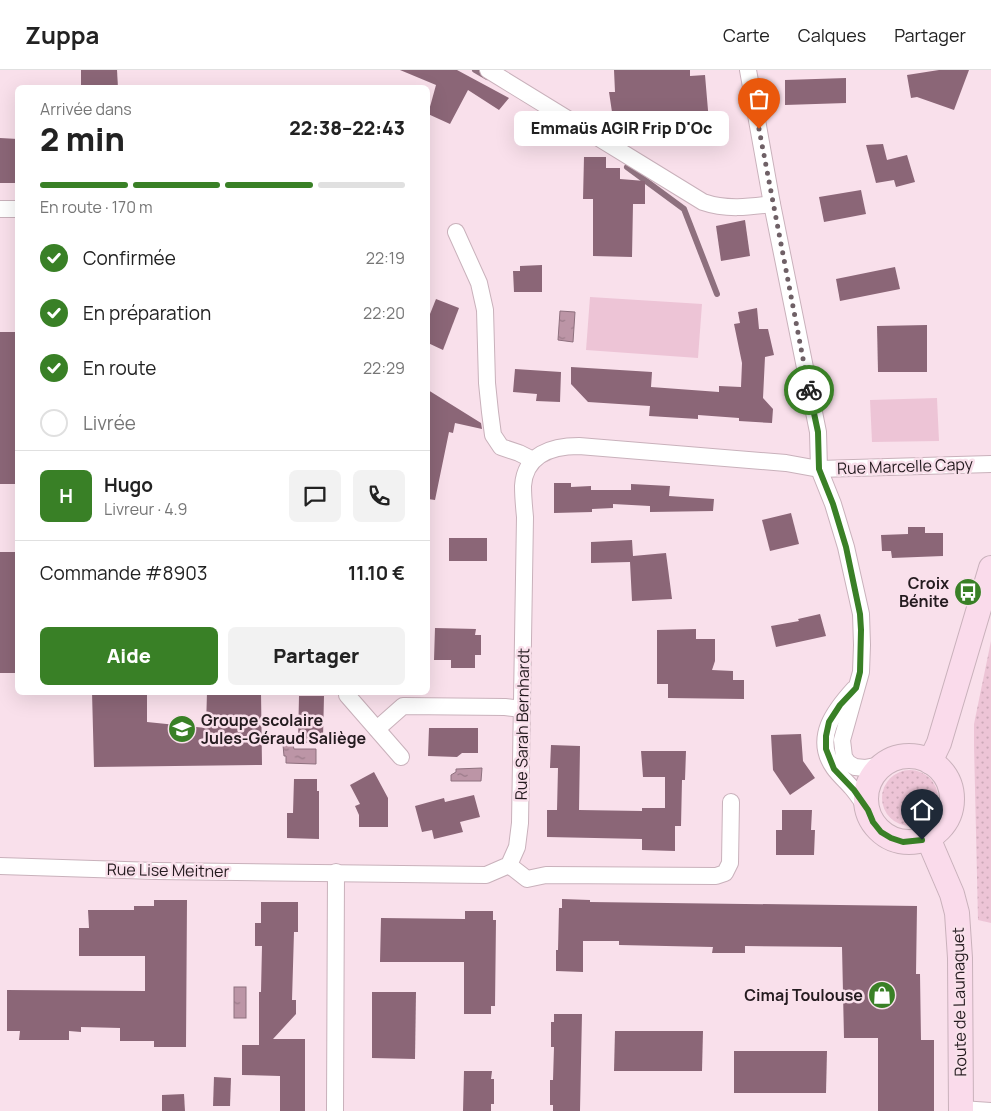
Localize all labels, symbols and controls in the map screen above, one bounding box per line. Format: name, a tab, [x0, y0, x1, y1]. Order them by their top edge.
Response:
text: Zuppa	[25, 18, 99, 51]
text: Carte	[723, 23, 770, 47]
text: Calques	[798, 23, 866, 47]
text: Partager	[894, 23, 966, 47]
pin	[738, 78, 780, 129]
icon: bag	[745, 85, 773, 113]
text: Arrivée dans	[40, 98, 132, 120]
callout: Emmaüs AGIR Frip D'Oc	[514, 112, 729, 146]
text: 22:38–22:43	[289, 115, 405, 141]
text: 2 min	[40, 117, 125, 161]
text: Emmaüs AGIR Frip D'Oc	[531, 117, 712, 139]
text: En route · 170 m	[40, 196, 153, 218]
icon: check	[40, 244, 68, 272]
text: Confirmée	[83, 245, 176, 271]
text: 22:19	[366, 247, 405, 269]
icon: check	[40, 299, 68, 327]
text: En préparation	[83, 300, 211, 326]
text: 22:20	[363, 302, 405, 324]
icon: check	[40, 354, 68, 382]
text: En route	[83, 355, 156, 381]
text: 22:29	[363, 357, 405, 379]
courier	[784, 365, 834, 415]
icon: bike	[795, 376, 823, 404]
text: Livrée	[83, 410, 136, 436]
street label: Rue Marcelle Capy	[837, 453, 974, 479]
button: chat	[289, 470, 341, 522]
button: phone	[353, 470, 405, 522]
text: Hugo	[104, 472, 153, 498]
text: H	[59, 483, 73, 509]
text: Livreur · 4.9	[104, 498, 187, 520]
text: Commande #8903	[40, 560, 207, 586]
text: 11.10 €	[348, 560, 405, 586]
place label: Croix Bénite	[899, 572, 949, 612]
bus stop icon: Croix Bénite	[953, 577, 983, 607]
button: Aide	[40, 627, 218, 685]
button: Partager	[228, 627, 405, 685]
street label: Rue Sarah Bernhardt	[510, 648, 534, 800]
place label: Groupe scolaire Jules-Géraud Saliège	[201, 709, 367, 749]
school or university icon: Groupe scolaire Jules-Géraud Saliège	[167, 714, 197, 744]
pin	[901, 789, 943, 840]
icon: home	[908, 796, 936, 824]
street label: Rue Lise Meitner	[107, 858, 230, 882]
street label: Route de Launaguet	[947, 927, 971, 1077]
shop icon: Cimaj Toulouse	[867, 980, 897, 1010]
place label: Cimaj Toulouse	[744, 984, 863, 1006]

